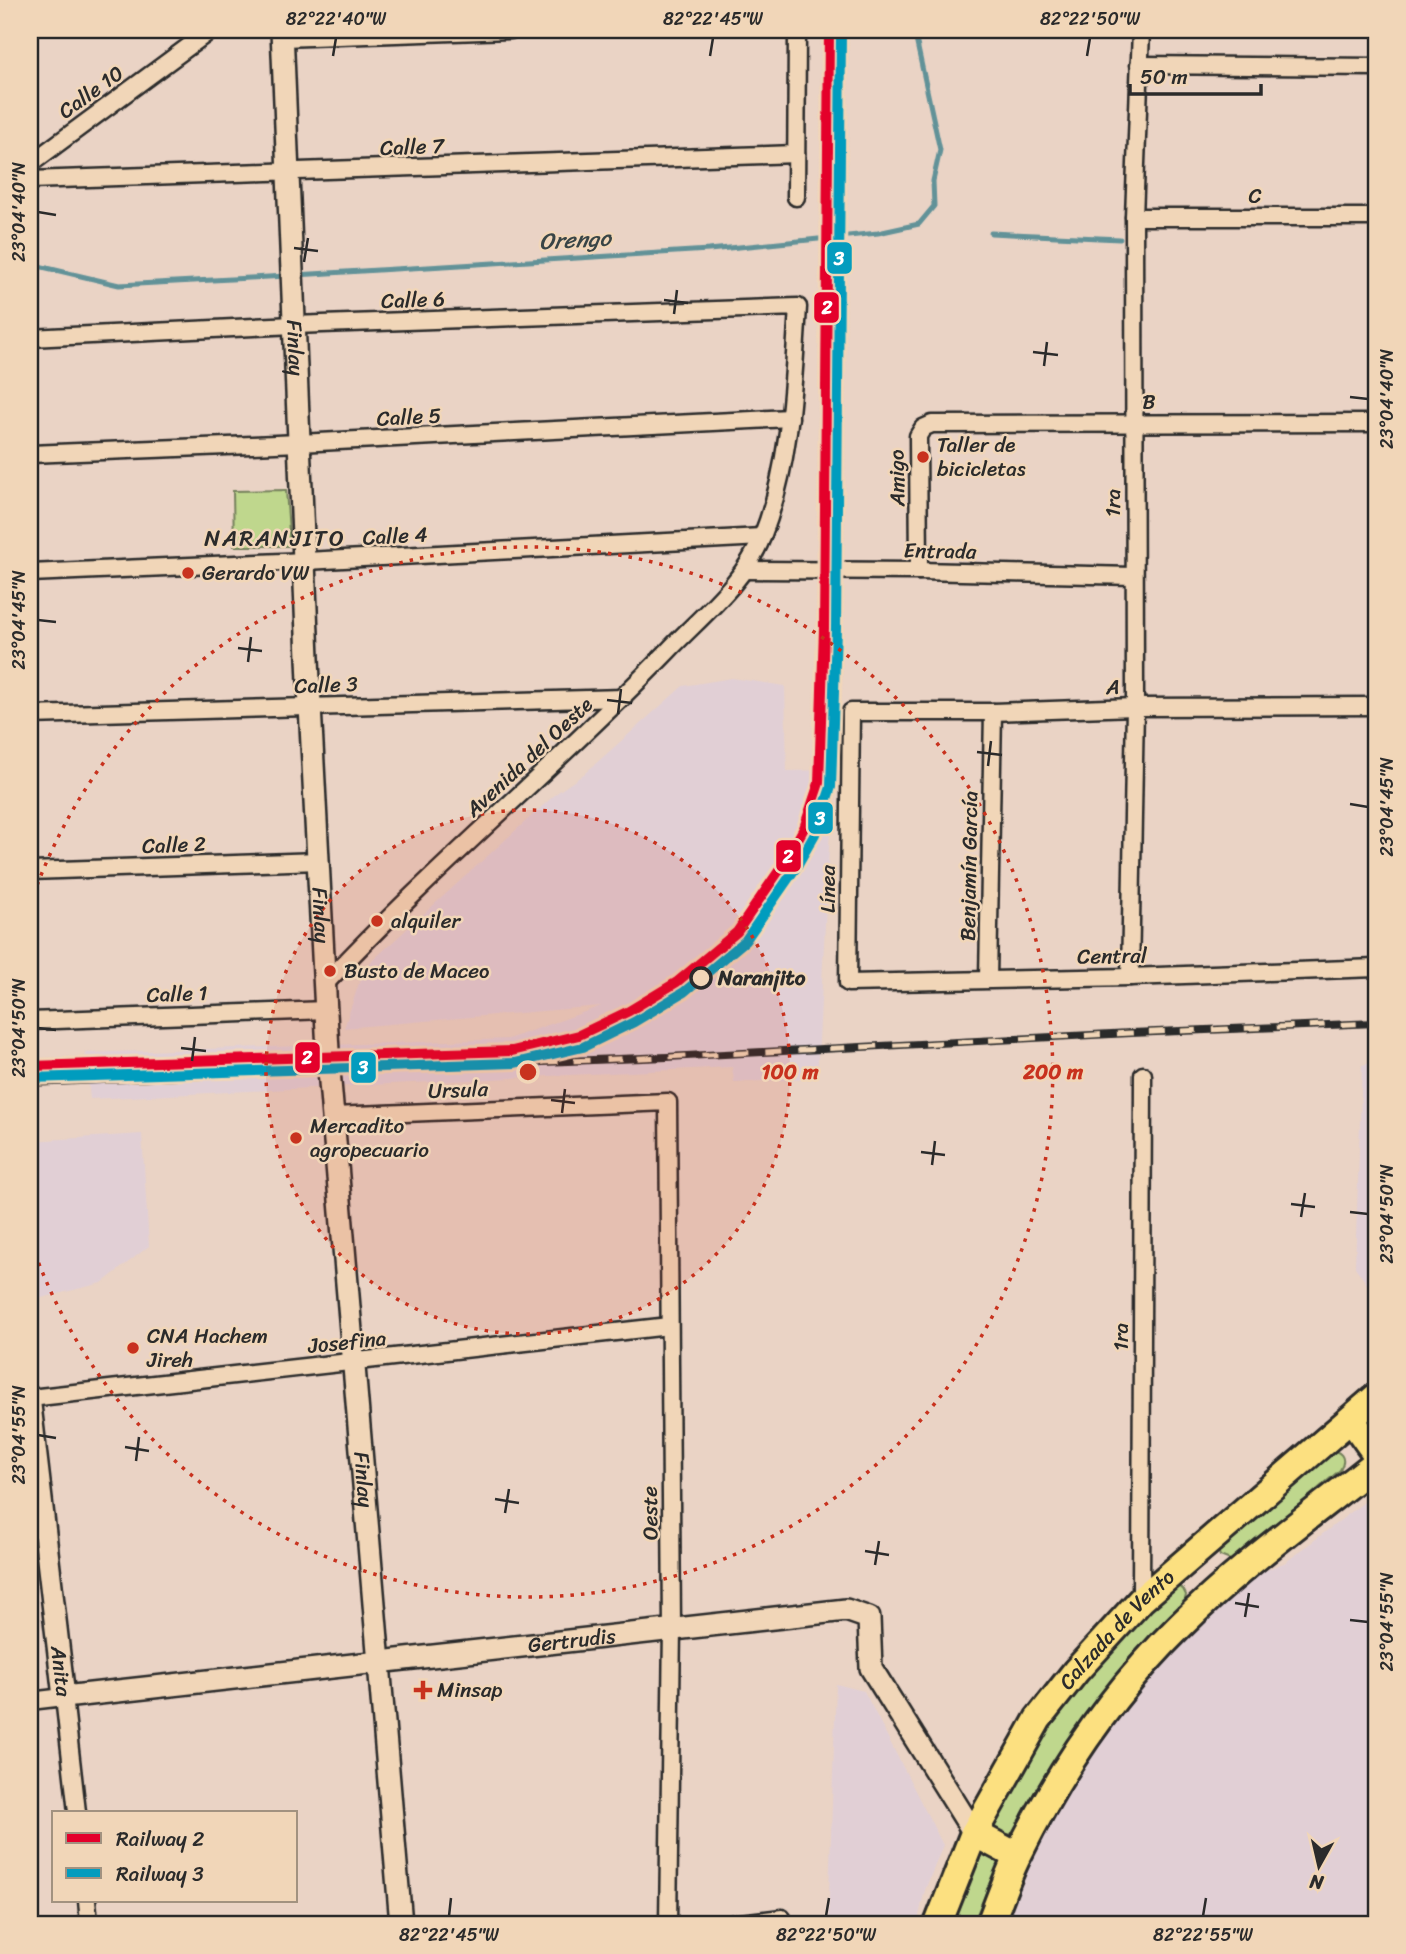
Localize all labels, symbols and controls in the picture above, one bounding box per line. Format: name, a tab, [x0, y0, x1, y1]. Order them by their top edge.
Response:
text: 82°22'40"W	[286, 3, 387, 35]
text: 82°22'45"W	[663, 3, 764, 35]
text: 82°22'50"W	[1040, 3, 1141, 35]
scale bar	[1130, 52, 1261, 96]
street label: Calle 10	[50, 55, 132, 129]
text: 50 m	[1140, 58, 1188, 96]
street label: Calle 7	[379, 127, 447, 167]
text: 23°04'40"N	[3, 162, 35, 262]
street label: C	[1248, 177, 1262, 215]
water label: Orengo	[538, 218, 613, 262]
line badge: 3	[826, 241, 853, 275]
text: 3	[833, 242, 845, 275]
street label: Calle 6	[380, 280, 446, 320]
line badge: 2	[813, 291, 840, 324]
text: 2	[821, 291, 833, 324]
street label: Finlay	[275, 319, 315, 377]
text: 23°04'40"N	[1371, 349, 1403, 449]
street label: B	[1142, 383, 1156, 421]
street label: Calle 5	[376, 396, 442, 438]
place label: Taller de bicicletas	[937, 426, 1026, 488]
street label: Amigo	[878, 449, 917, 508]
marker: Taller de bicicletas	[915, 449, 931, 465]
street label: 1ra	[1094, 488, 1132, 517]
street label: Calle 4	[362, 515, 428, 557]
district label: NARANJITO	[204, 518, 346, 559]
street label: Entrada	[903, 531, 977, 571]
place label: Gerardo VW	[202, 554, 310, 592]
marker: Gerardo VW	[180, 565, 196, 581]
text: 23°04'45"N	[3, 570, 35, 670]
street label: Calle 3	[294, 665, 359, 705]
street label: A	[1104, 668, 1121, 706]
street label: Avenida del Oeste	[455, 687, 602, 828]
text: 23°04'45"N	[1371, 757, 1403, 857]
street label: Benjamín García	[949, 790, 989, 942]
line badge: 3	[807, 801, 834, 835]
text: 3	[814, 802, 826, 835]
street label: Calle 2	[141, 825, 207, 865]
line badge: 2	[775, 839, 802, 873]
text: 2	[782, 840, 794, 873]
street label: Línea	[809, 864, 847, 913]
street label: Finlay	[300, 886, 341, 944]
place label: alquiler	[391, 902, 462, 940]
marker: alquiler	[369, 913, 385, 929]
street label: Central	[1077, 936, 1148, 976]
place label: Busto de Maceo	[344, 952, 489, 990]
place label: Naranjito	[717, 959, 806, 997]
marker: Busto de Maceo	[322, 963, 338, 979]
marker: Naranjito	[690, 967, 712, 989]
street label: Calle 1	[146, 974, 208, 1014]
text: 23°04'50"N	[3, 978, 35, 1078]
line badge: 2	[294, 1041, 321, 1074]
text: 2	[301, 1041, 313, 1074]
line badge: 3	[350, 1051, 377, 1084]
text: 3	[357, 1051, 369, 1084]
text: 100 m	[761, 1053, 819, 1091]
text: 200 m	[1022, 1053, 1084, 1091]
centre of rings	[516, 1060, 540, 1084]
street label: Ursula	[427, 1070, 489, 1110]
place label: Mercadito agropecuario	[310, 1107, 429, 1169]
marker: Mercadito agropecuario	[288, 1130, 304, 1146]
text: 23°04'50"N	[1371, 1164, 1403, 1264]
place label: CNA Hachem Jireh	[146, 1317, 268, 1379]
street label: Josefina	[305, 1319, 388, 1365]
street label: 1ra	[1102, 1322, 1140, 1351]
marker: CNA Hachem Jireh	[125, 1340, 141, 1356]
text: 23°04'55"N	[3, 1385, 35, 1485]
street label: Finlay	[342, 1450, 385, 1509]
street label: Oeste	[631, 1485, 669, 1540]
street label: Calzada de Vento	[1049, 1559, 1184, 1698]
text: 23°04'55"N	[1371, 1572, 1403, 1672]
street label: Gertrudis	[526, 1617, 618, 1664]
street label: Anita	[39, 1643, 83, 1699]
place label: Minsap	[437, 1671, 503, 1709]
marker: Minsap	[415, 1682, 431, 1698]
legend	[52, 1811, 298, 1902]
text: Railway 2	[116, 1820, 204, 1858]
north arrow	[1284, 1832, 1354, 1902]
text: Railway 3	[116, 1855, 204, 1893]
text: N	[1307, 1865, 1327, 1900]
text: 82°22'45"W	[399, 1919, 500, 1951]
text: 82°22'50"W	[776, 1919, 877, 1951]
text: 82°22'55"W	[1153, 1919, 1254, 1951]

